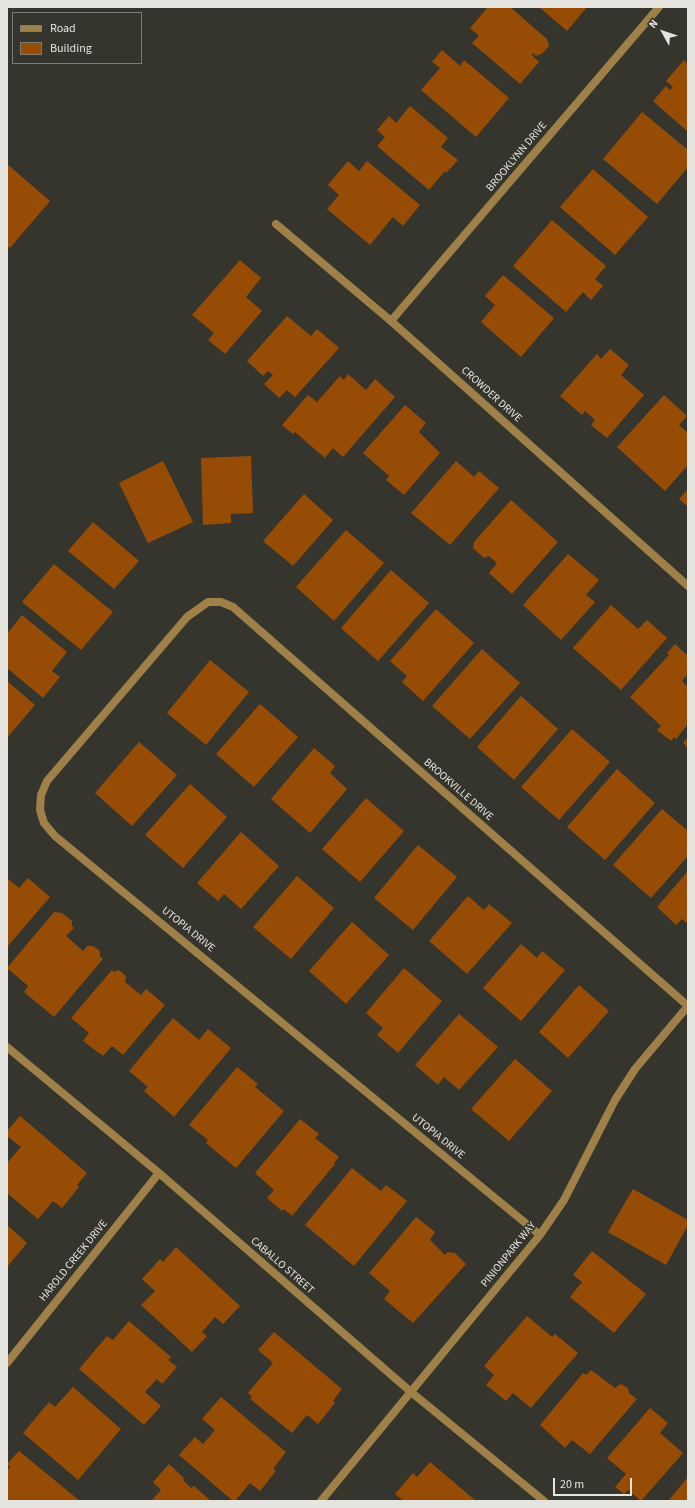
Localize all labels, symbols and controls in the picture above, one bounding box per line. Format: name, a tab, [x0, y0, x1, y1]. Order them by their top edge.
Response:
legend	[12, 12, 142, 64]
north arrow	[643, 12, 683, 52]
text: N	[645, 16, 662, 32]
text: Road	[50, 20, 76, 37]
text: Building	[50, 40, 92, 57]
street label: BROOKLYNN DRIVE	[484, 119, 550, 195]
street label: CROWDER DRIVE	[458, 364, 524, 426]
street label: BROOKVILLE DRIVE	[420, 756, 496, 824]
street label: UTOPIA DRIVE	[159, 905, 217, 955]
street label: UTOPIA DRIVE	[409, 1112, 467, 1162]
street label: HAROLD CREEK DRIVE	[37, 1218, 111, 1304]
street label: PINIONPARK WAY	[479, 1220, 539, 1290]
street label: CABALLO STREET	[248, 1235, 316, 1297]
scale bar	[555, 1470, 634, 1496]
text: 20 m	[560, 1476, 584, 1493]

